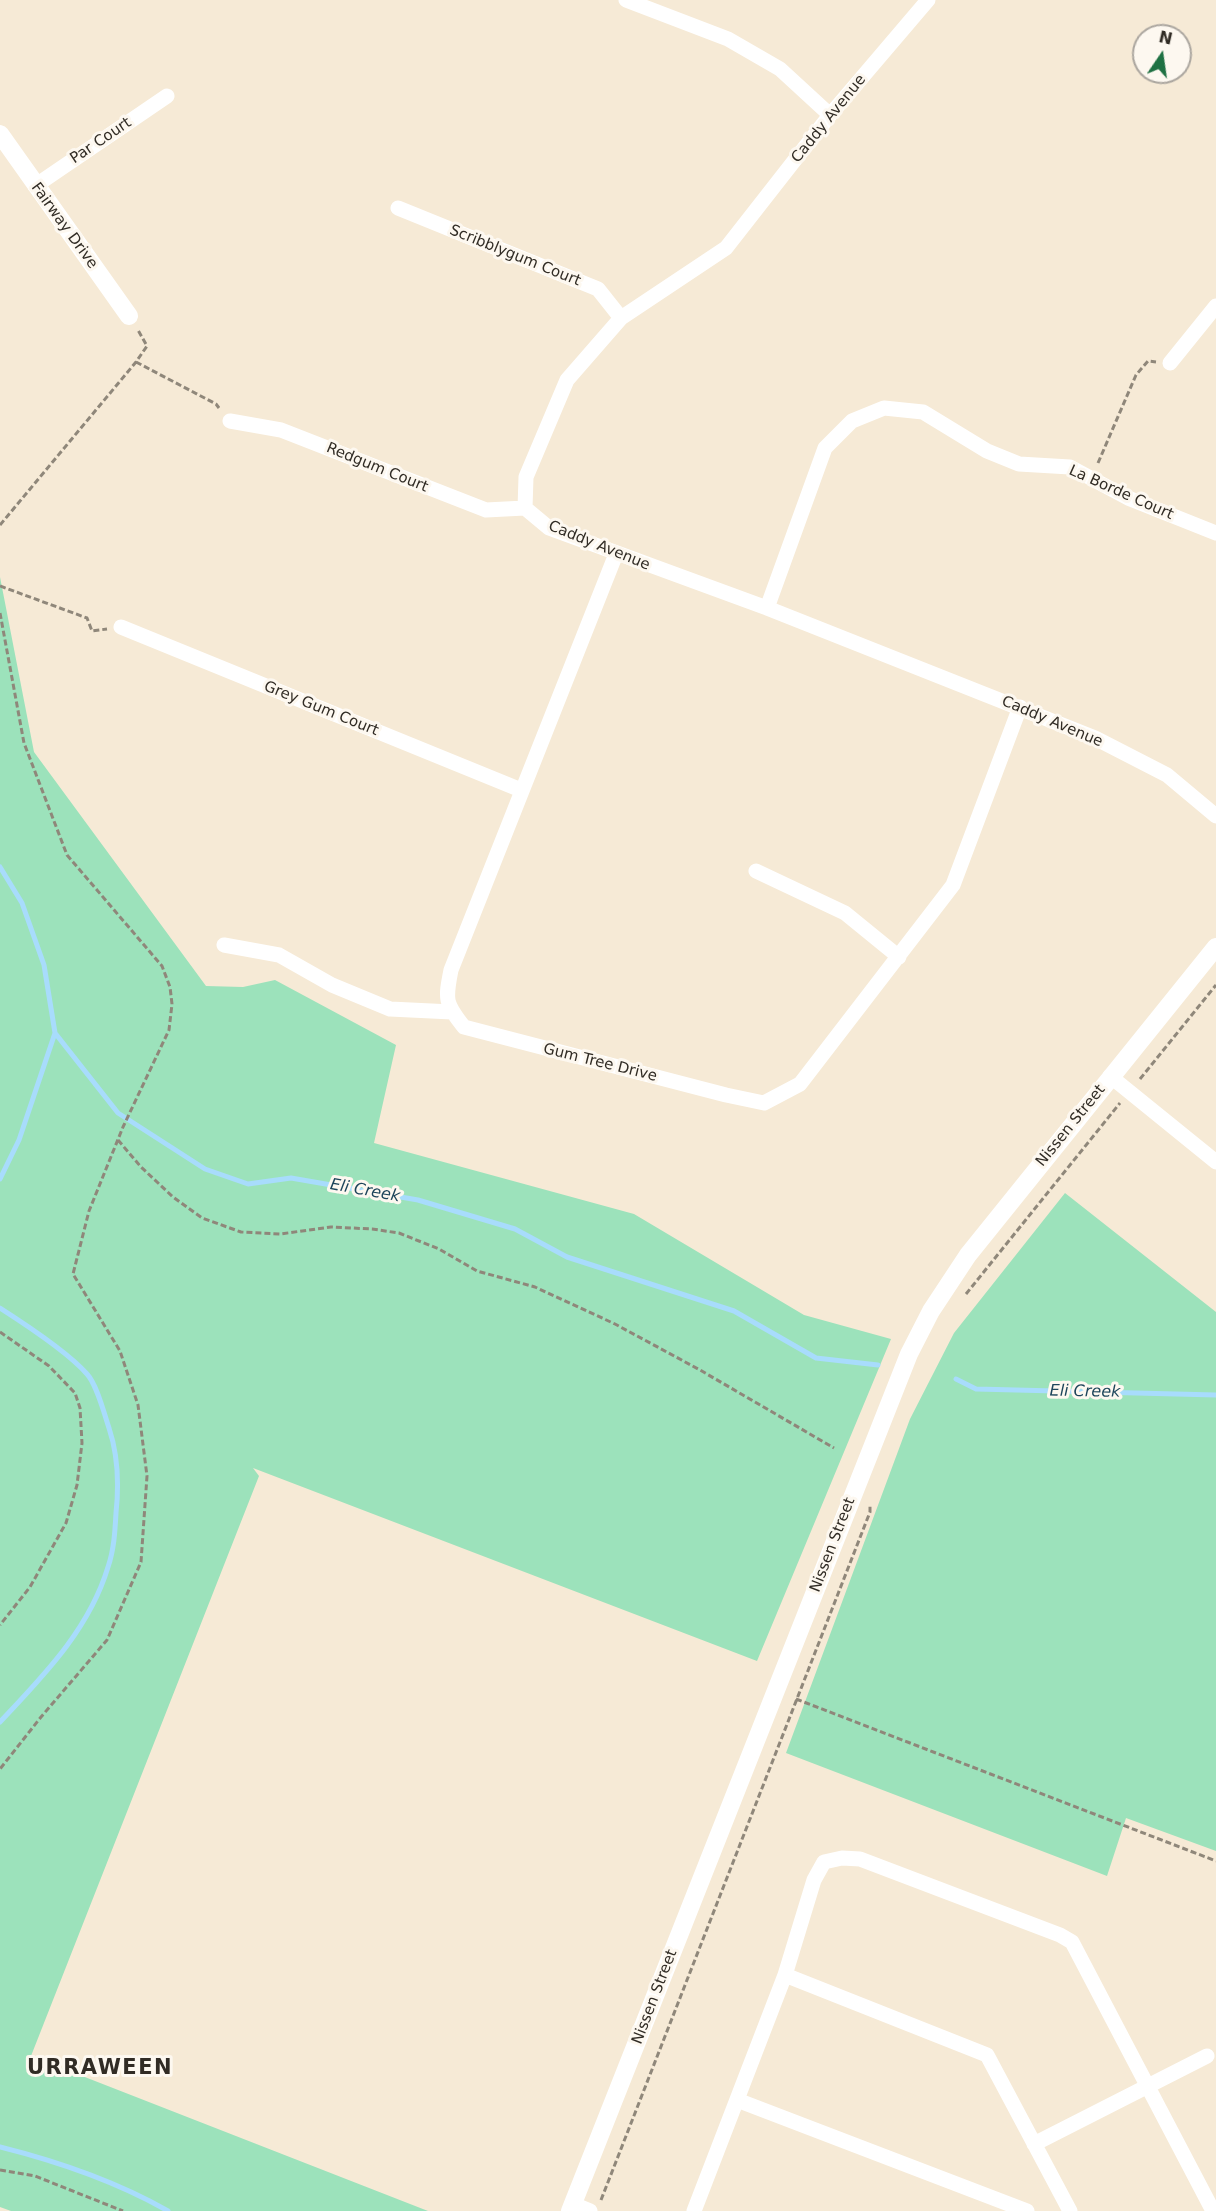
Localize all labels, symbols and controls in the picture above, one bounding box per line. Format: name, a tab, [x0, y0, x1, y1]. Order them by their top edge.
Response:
north arrow	[1132, 24, 1192, 84]
text: N	[1157, 27, 1174, 49]
street label: Caddy Avenue	[788, 71, 870, 167]
street label: Par Court	[67, 114, 135, 168]
street label: Fairway Drive	[27, 180, 101, 272]
street label: Scribblygum Court	[447, 221, 583, 291]
street label: Redgum Court	[324, 439, 430, 497]
street label: La Borde Court	[1066, 462, 1176, 524]
street label: Caddy Avenue	[546, 517, 652, 575]
street label: Grey Gum Court	[261, 678, 381, 740]
street label: Caddy Avenue	[999, 693, 1105, 751]
street label: Gum Tree Drive	[541, 1040, 659, 1086]
street label: Nissen Street	[1033, 1081, 1109, 1171]
water label: Eli Creek	[328, 1175, 402, 1207]
water label: Eli Creek	[1049, 1382, 1121, 1402]
street label: Nissen Street	[807, 1495, 859, 1595]
street label: Nissen Street	[629, 1947, 681, 2047]
district label: URRAWEEN	[27, 2056, 173, 2082]

